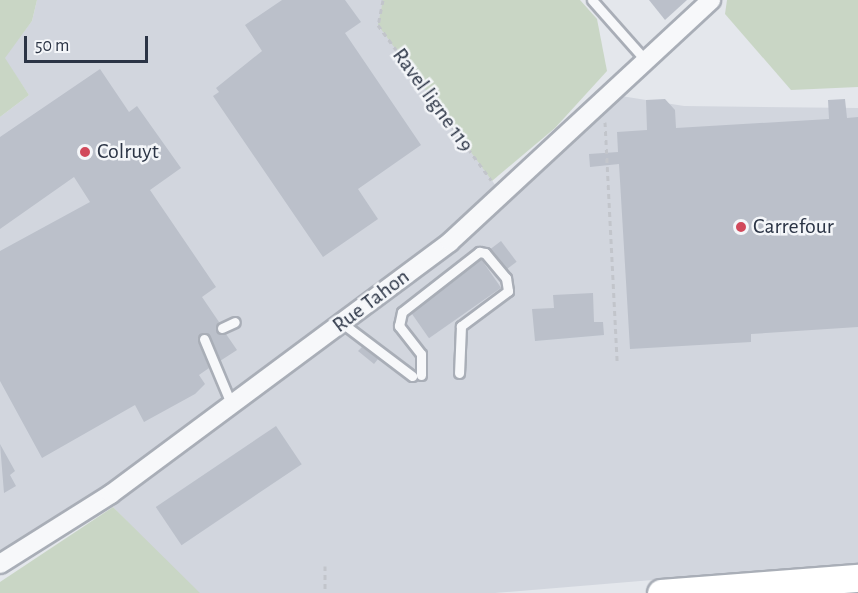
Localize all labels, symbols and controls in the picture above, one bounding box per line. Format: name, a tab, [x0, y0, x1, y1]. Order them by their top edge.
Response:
scale bar	[27, 24, 152, 62]
text: 50 m	[35, 37, 69, 55]
street label: Ravel ligne 119	[386, 43, 480, 157]
place label: Colruyt	[97, 139, 159, 165]
marker: Colruyt	[78, 145, 92, 159]
place label: Carrefour	[753, 214, 834, 240]
marker: Carrefour	[734, 220, 748, 234]
street label: Rue Tahon	[327, 263, 415, 339]

